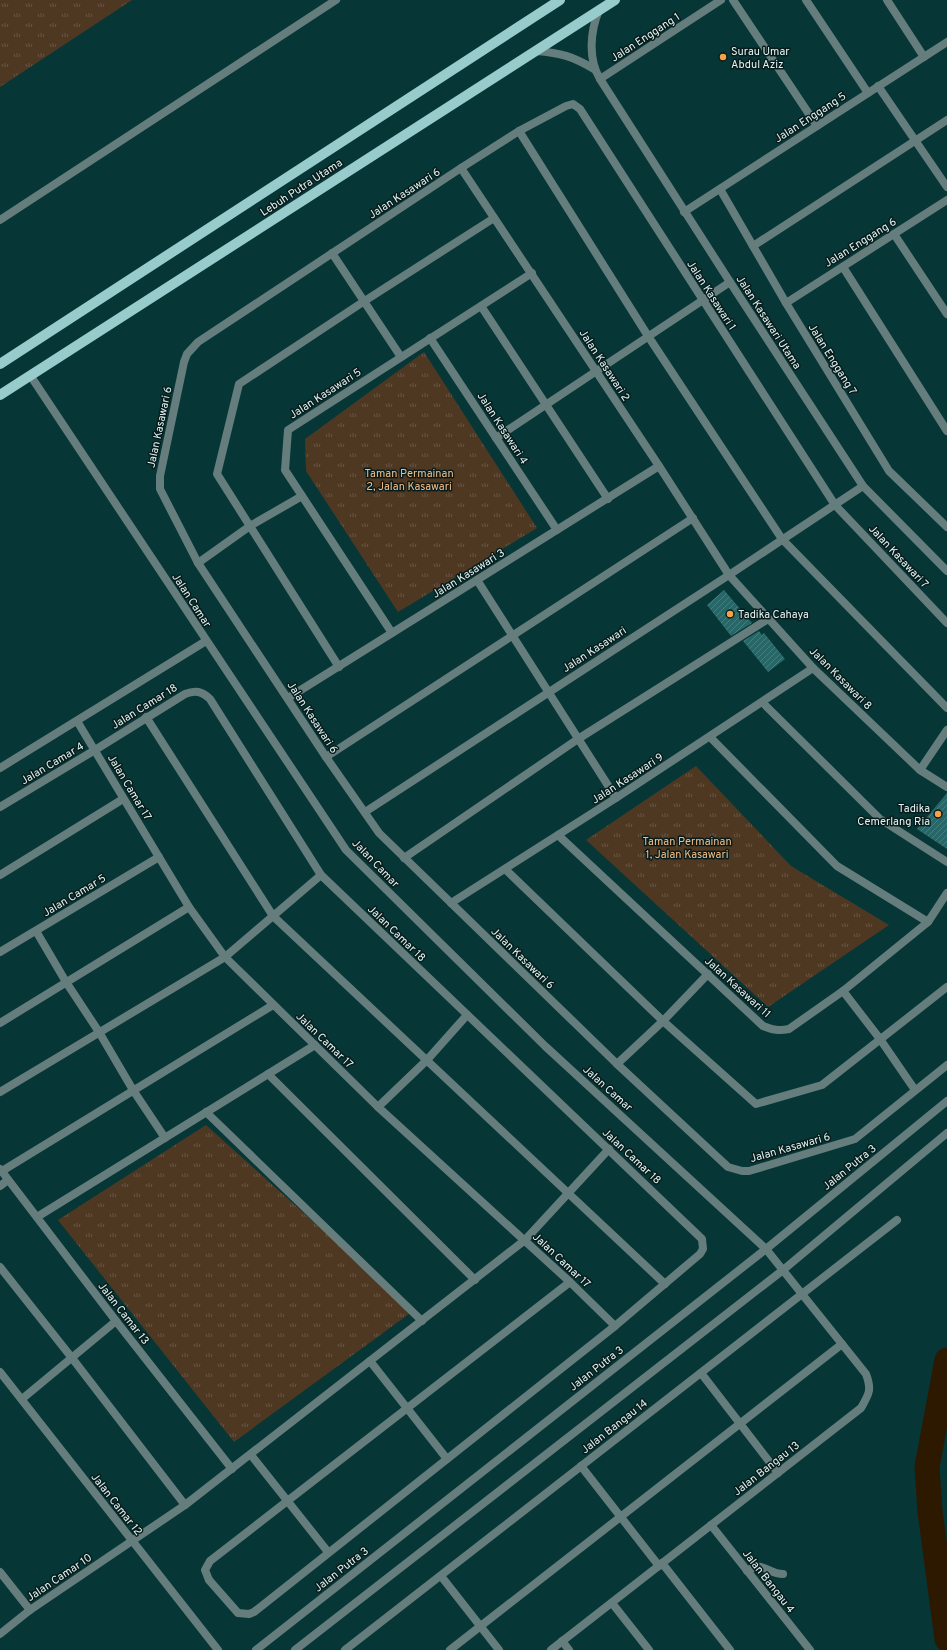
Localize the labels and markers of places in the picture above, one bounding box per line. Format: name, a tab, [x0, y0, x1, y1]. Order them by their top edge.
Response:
place label: Surau Umar Abdul Aziz	[731, 45, 790, 72]
marker: Surau Umar Abdul Aziz	[718, 52, 728, 62]
place label: Tadika Cahaya	[738, 608, 809, 622]
marker: Tadika Cahaya	[725, 609, 735, 619]
place label: Tadika Cemerlang Ria	[857, 802, 930, 829]
marker: Tadika Cemerlang Ria	[933, 809, 943, 819]

